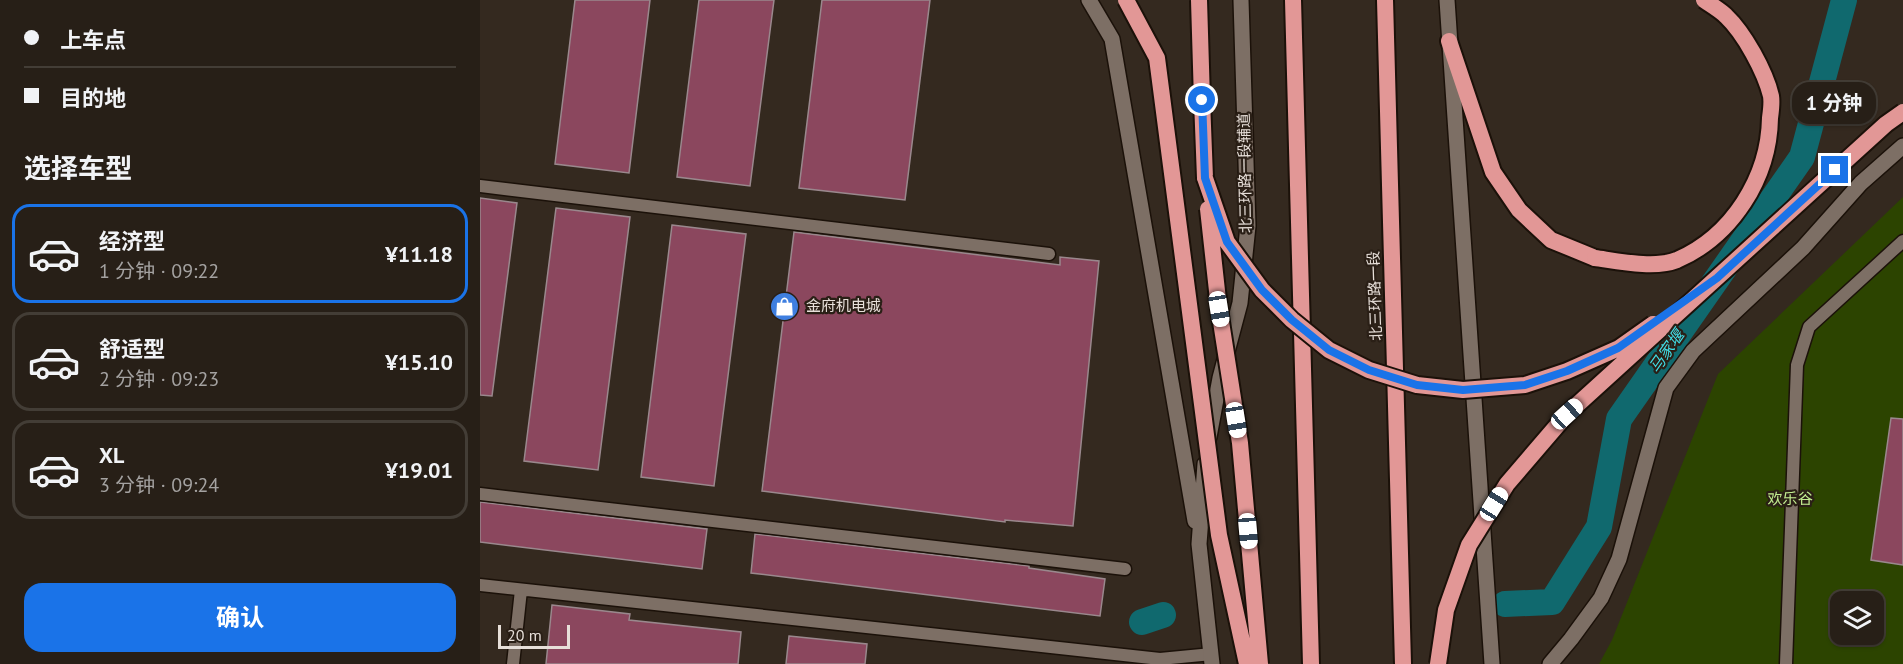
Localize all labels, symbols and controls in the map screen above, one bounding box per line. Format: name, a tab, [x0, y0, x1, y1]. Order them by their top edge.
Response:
text: 上车点	[60, 26, 126, 54]
callout: 1 分钟	[1793, 83, 1877, 125]
text: 目的地	[60, 84, 126, 112]
route start	[1188, 86, 1215, 113]
text: 1 分钟	[1806, 90, 1862, 116]
street label: 北三环路一段辅道	[1234, 113, 1255, 233]
text: 选择车型	[24, 151, 132, 185]
route end	[1821, 156, 1848, 183]
icon: car	[27, 227, 81, 281]
text: 经济型	[99, 227, 165, 255]
text: ¥11.18	[385, 240, 453, 268]
street label: 北三环路一段	[1363, 251, 1386, 341]
text: 1 分钟 · 09:22	[99, 258, 219, 284]
shop icon: 金府机电城	[769, 290, 801, 322]
car	[1207, 290, 1231, 328]
place label: 金府机电城	[806, 296, 881, 315]
water label: 马家堰	[1644, 323, 1690, 376]
icon: car	[27, 335, 81, 389]
text: 舒适型	[99, 335, 165, 363]
text: ¥15.10	[385, 348, 453, 376]
text: 2 分钟 · 09:23	[99, 366, 219, 392]
car	[1548, 395, 1586, 433]
car	[1224, 401, 1248, 439]
text: XL	[99, 441, 124, 469]
icon: car	[27, 443, 81, 497]
text: ¥19.01	[385, 456, 453, 484]
text: 3 分钟 · 09:24	[99, 472, 219, 498]
car	[1477, 484, 1511, 524]
park label: 欢乐谷	[1767, 489, 1813, 508]
car	[1237, 512, 1259, 550]
button: 确认	[24, 583, 456, 652]
map controls	[1830, 591, 1884, 645]
button: layers	[1830, 591, 1884, 645]
scale bar	[498, 622, 570, 650]
text: 20 m	[507, 625, 542, 645]

